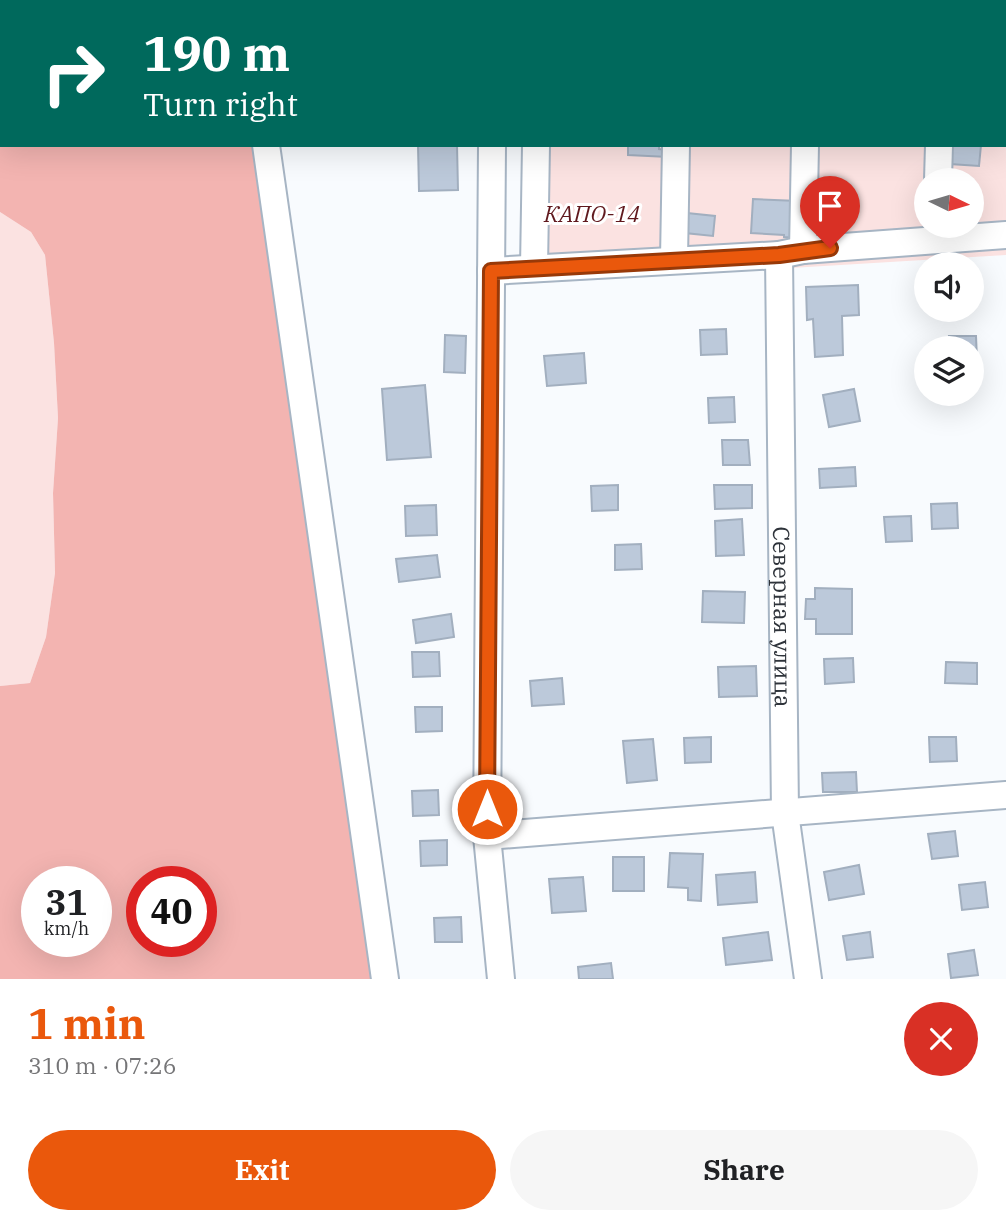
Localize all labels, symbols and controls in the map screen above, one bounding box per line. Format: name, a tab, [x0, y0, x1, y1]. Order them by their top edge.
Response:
text: 190 m	[143, 21, 290, 84]
icon: right	[28, 28, 119, 119]
text: Turn right	[143, 83, 298, 125]
north arrow	[914, 168, 984, 238]
map controls	[914, 168, 984, 406]
pin	[800, 176, 860, 248]
icon: arrive	[811, 187, 849, 225]
park label: КАПО-14	[543, 198, 640, 228]
button: sound	[914, 252, 984, 322]
button: layers	[914, 336, 984, 406]
street label: Северная улица	[767, 526, 799, 708]
position arrow	[450, 772, 524, 846]
speed limit sign: 40	[126, 866, 217, 957]
text: 31	[45, 879, 88, 925]
text: km/h	[44, 917, 89, 940]
text: 1 min	[28, 996, 146, 1051]
button: close	[904, 1002, 978, 1076]
text: 310 m · 07:26	[28, 1050, 177, 1080]
button: Exit	[28, 1130, 496, 1210]
button: Share	[510, 1130, 978, 1210]

